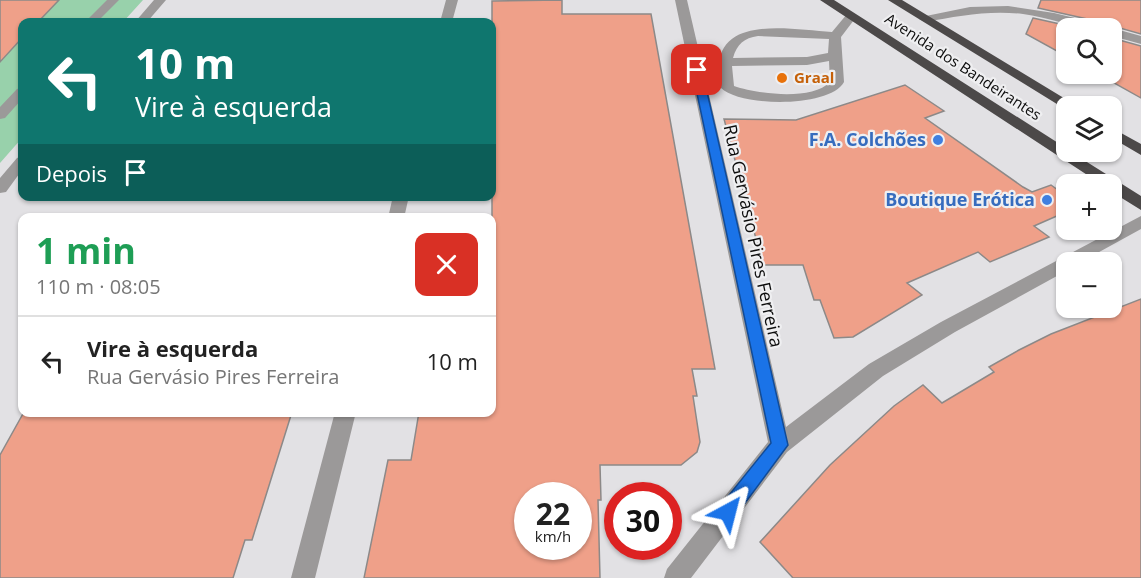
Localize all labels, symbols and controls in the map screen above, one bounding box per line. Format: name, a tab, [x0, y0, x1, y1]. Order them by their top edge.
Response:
street label: Avenida dos Bandeirantes	[882, 8, 1045, 124]
map controls	[1056, 18, 1122, 318]
button: search	[1056, 18, 1122, 84]
text: 10 m	[135, 34, 235, 91]
icon: left	[36, 42, 114, 120]
pin	[671, 44, 722, 95]
icon: arrive	[680, 53, 713, 86]
place label: Graal	[794, 67, 834, 87]
marker: Graal	[775, 71, 789, 85]
text: Vire à esquerda	[135, 88, 332, 125]
button: layers	[1056, 96, 1122, 162]
street label: Rua Gervásio Pires Ferreira	[719, 122, 789, 349]
place label: F.A. Colchões	[809, 127, 926, 151]
marker: F.A. Colchões	[931, 133, 945, 147]
icon: arrive	[119, 156, 152, 189]
text: Depois	[36, 158, 107, 188]
button: +	[1056, 174, 1122, 240]
place label: Boutique Erótica	[885, 187, 1035, 211]
marker: Boutique Erótica	[1040, 193, 1054, 207]
text: 1 min	[36, 226, 136, 275]
button: close	[415, 233, 478, 296]
button: −	[1056, 252, 1122, 318]
text: 110 m · 08:05	[36, 273, 161, 300]
text: Vire à esquerda	[87, 333, 258, 363]
icon: left	[36, 345, 69, 378]
text: 10 m	[427, 346, 478, 376]
text: Rua Gervásio Pires Ferreira	[87, 363, 339, 390]
position arrow	[696, 480, 760, 544]
speed limit sign: 30	[604, 482, 682, 560]
text: 22	[536, 493, 570, 534]
text: km/h	[535, 526, 571, 546]

